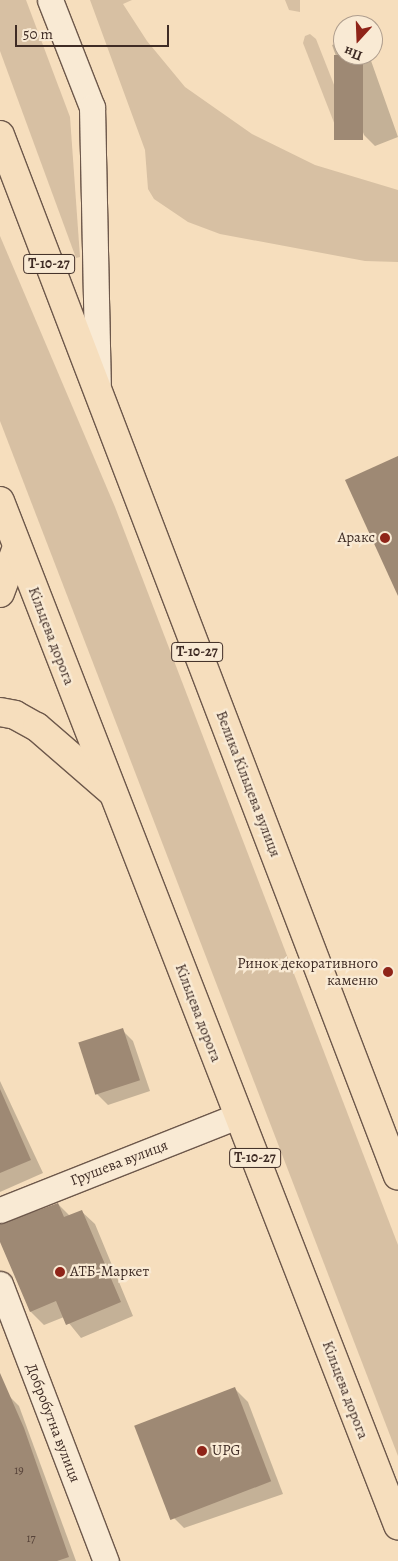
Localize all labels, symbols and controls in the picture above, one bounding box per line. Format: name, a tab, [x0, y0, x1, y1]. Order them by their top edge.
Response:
scale bar	[18, 15, 171, 47]
north arrow	[333, 15, 383, 65]
text: 50 m	[23, 24, 53, 44]
text: Пн	[341, 42, 365, 66]
road number: Т-10-27	[23, 252, 75, 276]
place label: Аракс	[338, 529, 375, 547]
marker: Аракс	[379, 532, 391, 544]
street label: Кільцева дорога	[24, 584, 78, 688]
road number: Т-10-27	[171, 640, 223, 664]
street label: Велика Кільцева вулиця	[212, 708, 284, 860]
place label: Ринок декоративного каменю	[237, 954, 378, 989]
street label: Кільцева дорога	[171, 961, 225, 1065]
marker: Ринок декоративного каменю	[382, 966, 394, 978]
street label: Грушева вулиця	[68, 1136, 170, 1190]
road number: Т-10-27	[229, 1146, 281, 1170]
place label: АТБ-Маркет	[70, 1263, 149, 1281]
marker: АТБ-Маркет	[54, 1266, 66, 1278]
street label: Кільцева дорога	[318, 1338, 372, 1442]
street label: Добробутна вулиця	[22, 1361, 84, 1485]
place label: UPG	[212, 1442, 240, 1460]
marker: UPG	[196, 1445, 208, 1457]
house number: 19	[14, 1464, 24, 1478]
house number: 17	[26, 1532, 36, 1546]

